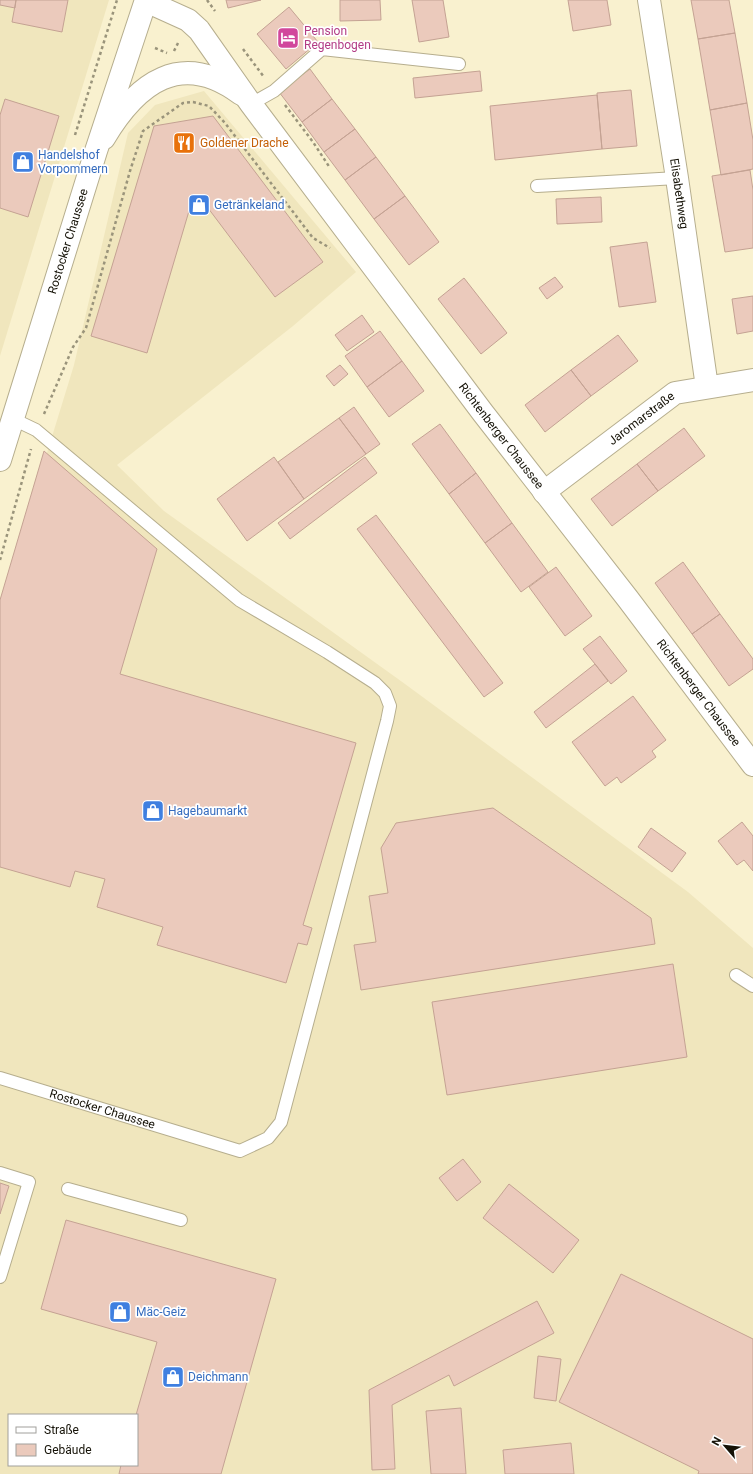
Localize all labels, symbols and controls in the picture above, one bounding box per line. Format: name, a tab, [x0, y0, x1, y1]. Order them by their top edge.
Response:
place label: Pension Regenbogen	[304, 24, 371, 52]
hotel icon: Pension Regenbogen	[275, 25, 301, 51]
restaurant icon: Goldener Drache	[171, 130, 197, 156]
place label: Goldener Drache	[200, 136, 289, 150]
place label: Handelshof Vorpommern	[38, 148, 108, 176]
shop icon: Handelshof Vorpommern	[10, 149, 36, 175]
street label: Elisabethweg	[667, 157, 691, 230]
street label: Rostocker Chaussee	[45, 187, 91, 296]
shop icon: Getränkeland	[186, 192, 212, 218]
place label: Getränkeland	[214, 198, 285, 212]
street label: Richtenberger Chaussee	[456, 380, 546, 492]
street label: Jaromarstraße	[606, 389, 677, 448]
street label: Richtenberger Chaussee	[654, 637, 743, 749]
shop icon: Hagebaumarkt	[140, 798, 166, 824]
place label: Hagebaumarkt	[168, 804, 247, 818]
street label: Rostocker Chaussee	[48, 1087, 157, 1132]
shop icon: Mäc-Geiz	[107, 1299, 133, 1325]
place label: Mäc-Geiz	[136, 1305, 186, 1319]
shop icon: Deichmann	[160, 1364, 186, 1390]
place label: Deichmann	[188, 1370, 248, 1384]
legend	[8, 1414, 138, 1466]
text: Straße	[44, 1423, 79, 1437]
north arrow	[705, 1426, 745, 1466]
text: N	[709, 1435, 724, 1448]
text: Gebäude	[44, 1443, 92, 1457]

